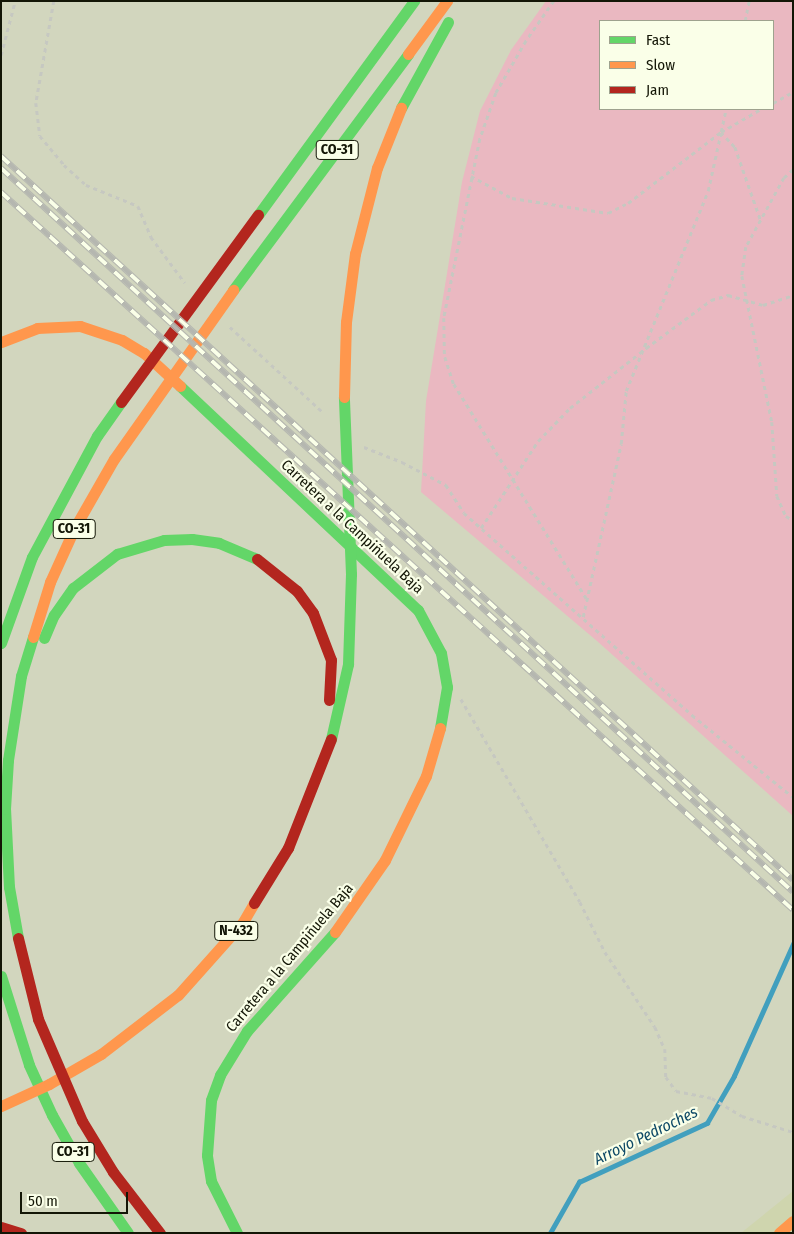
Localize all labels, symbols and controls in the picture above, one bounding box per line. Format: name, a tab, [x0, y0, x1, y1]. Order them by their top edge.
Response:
legend	[599, 20, 774, 110]
text: Fast	[646, 31, 670, 49]
text: Slow	[646, 56, 675, 74]
text: Jam	[646, 81, 669, 99]
road number: CO-31	[314, 138, 360, 162]
street label: Carretera a la Campiñuela Baja	[277, 456, 427, 598]
road number: CO-31	[52, 518, 96, 540]
street label: Carretera a la Campiñuela Baja	[223, 880, 357, 1036]
road number: N-432	[214, 919, 258, 942]
water label: Arroyo Pedroches	[591, 1103, 701, 1169]
road number: CO-31	[50, 1140, 96, 1164]
scale bar	[22, 1182, 130, 1214]
text: 50 m	[28, 1192, 58, 1210]

